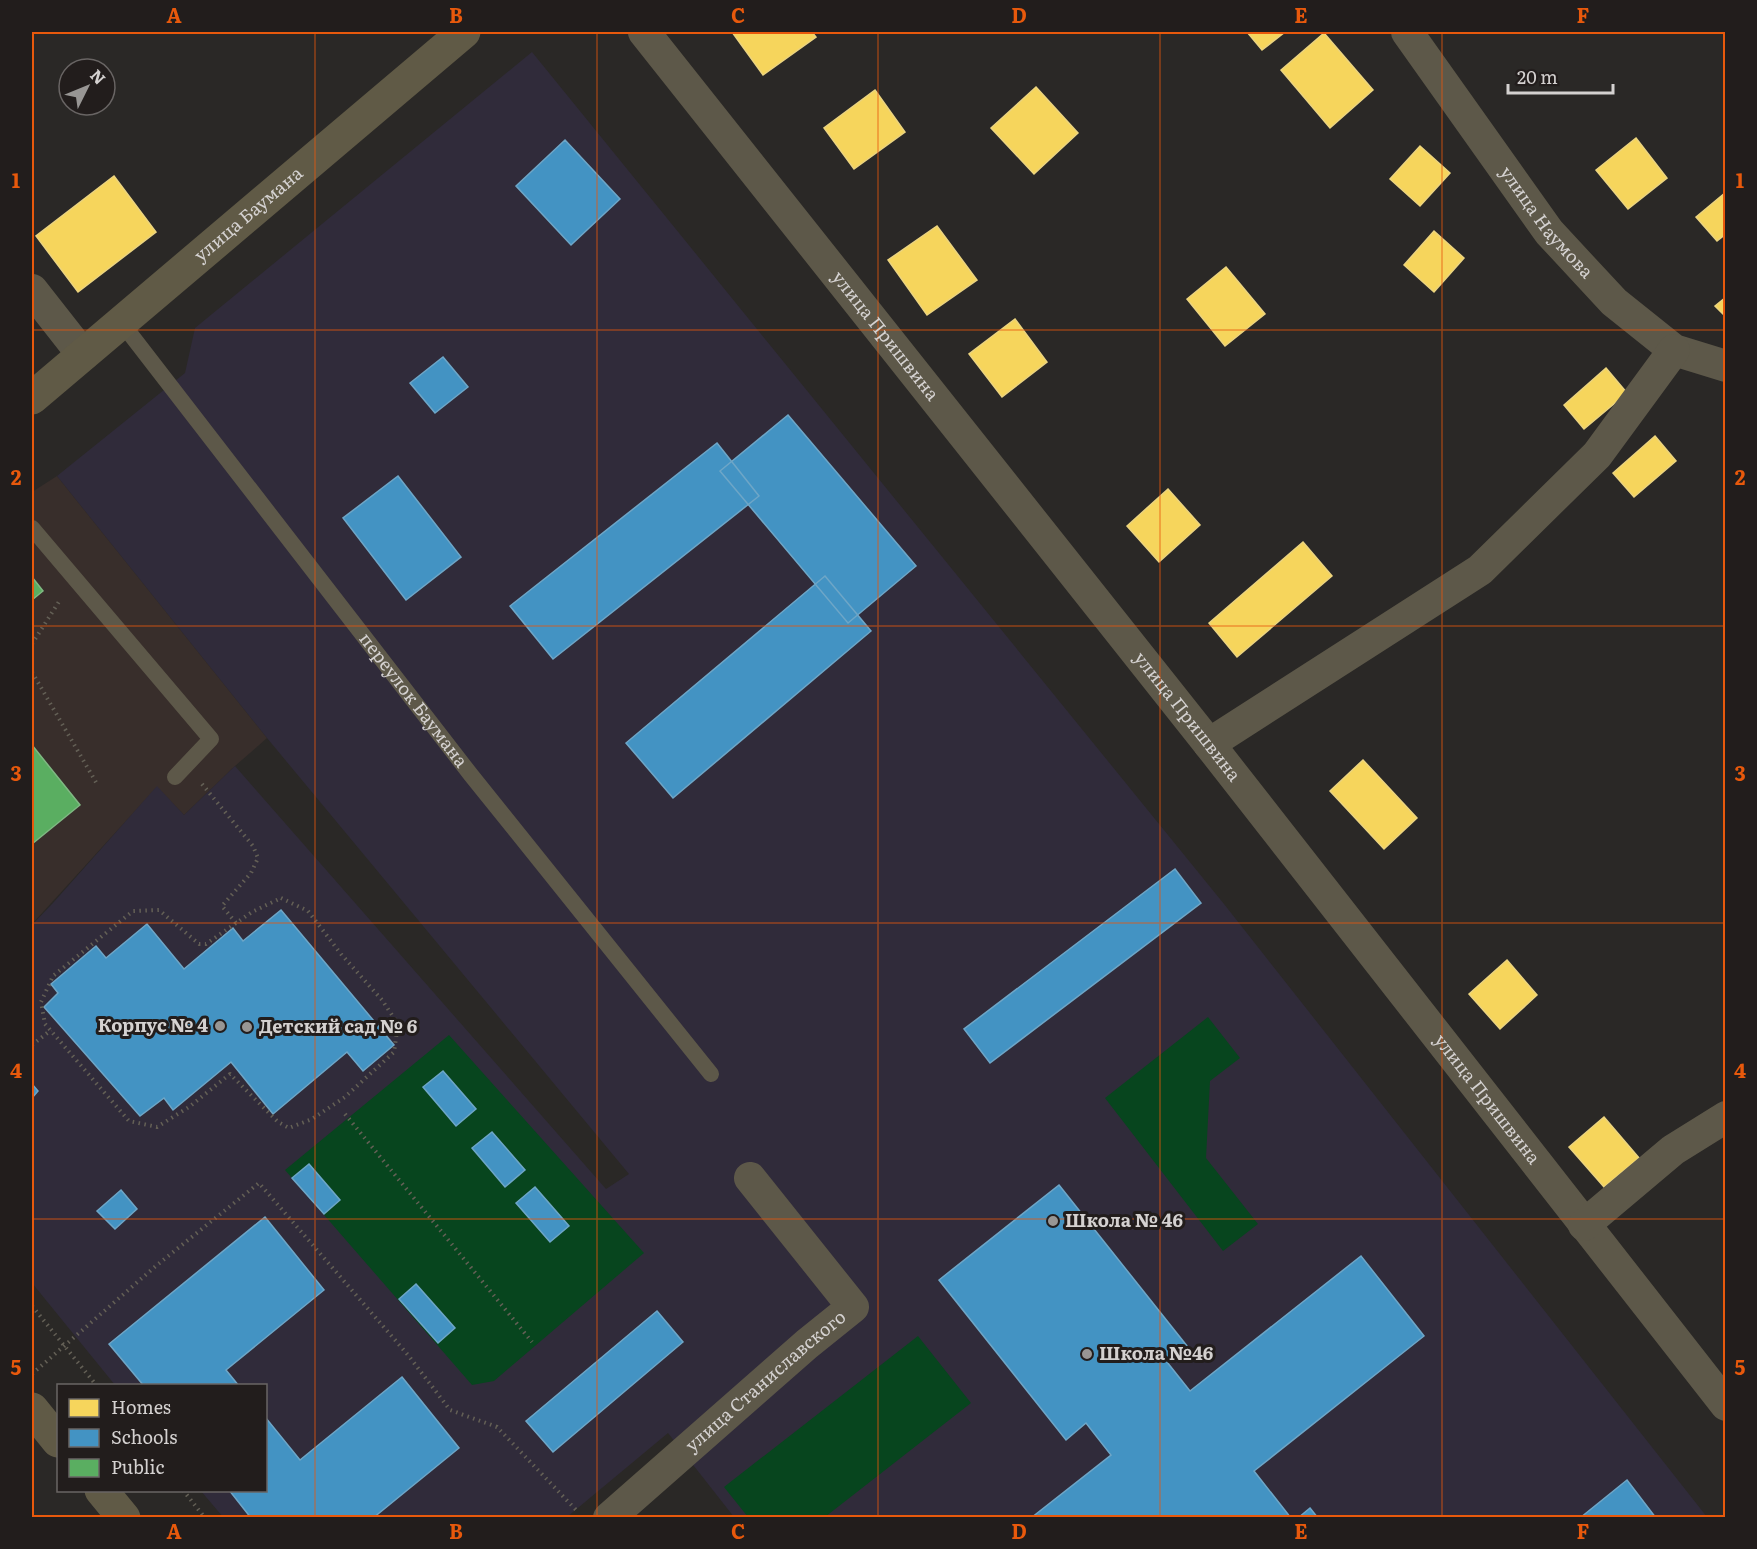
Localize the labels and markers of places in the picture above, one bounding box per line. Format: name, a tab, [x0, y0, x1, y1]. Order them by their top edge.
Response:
place label: Корпус № 4	[98, 1011, 208, 1038]
place label: Детский сад № 6	[259, 1012, 417, 1039]
marker: Корпус № 4	[213, 1019, 227, 1033]
marker: Детский сад № 6	[240, 1020, 254, 1034]
place label: Школа № 46	[1065, 1206, 1183, 1233]
marker: Школа № 46	[1046, 1214, 1060, 1228]
place label: Школа №46	[1099, 1339, 1213, 1366]
marker: Школа №46	[1080, 1347, 1094, 1361]

